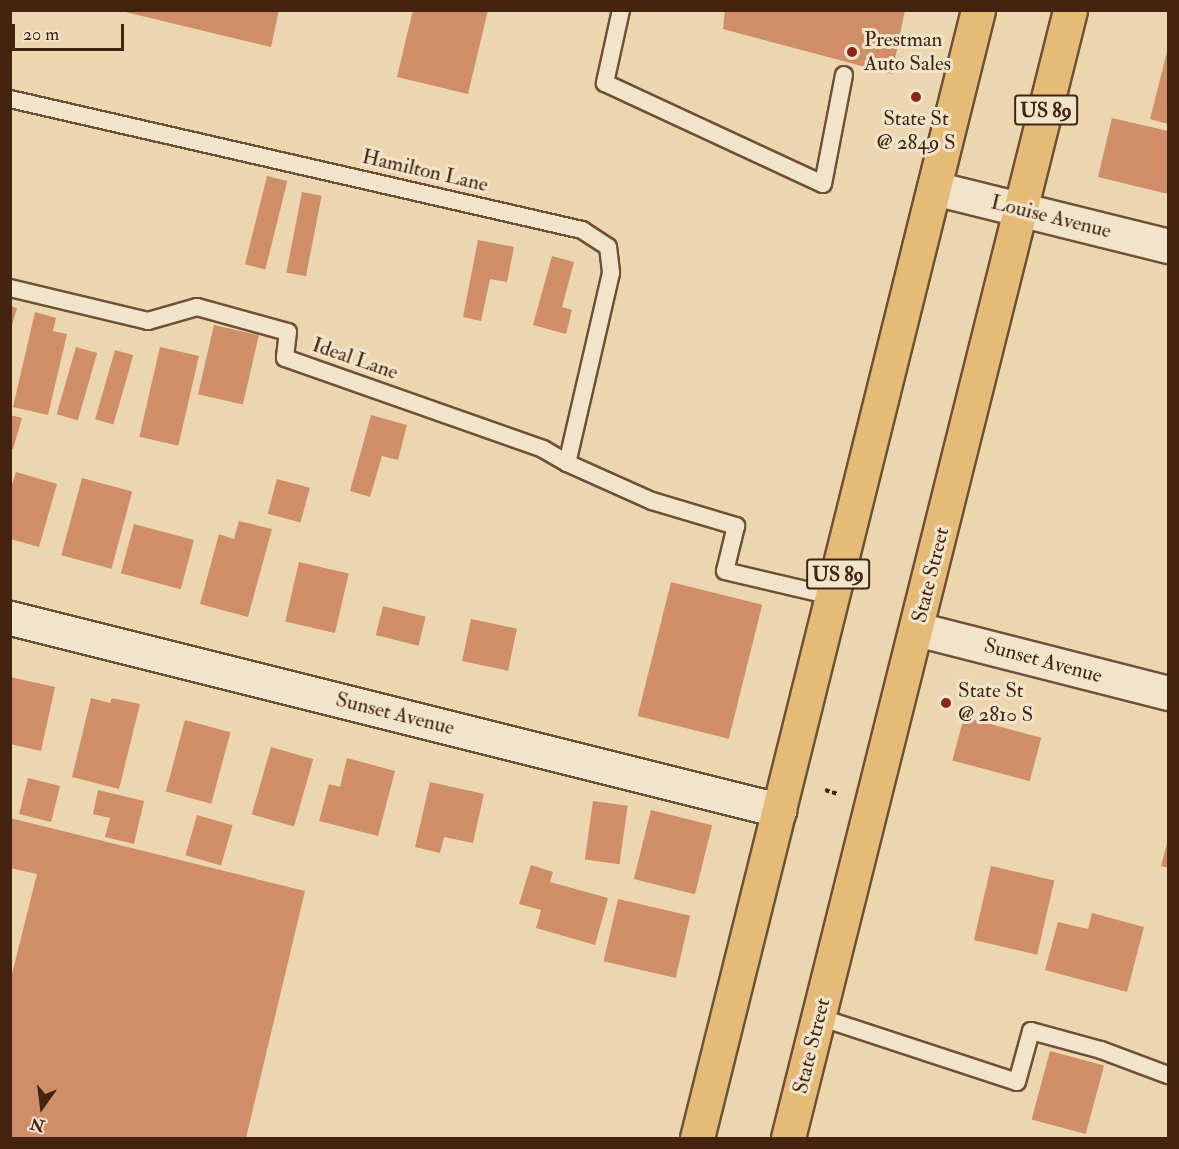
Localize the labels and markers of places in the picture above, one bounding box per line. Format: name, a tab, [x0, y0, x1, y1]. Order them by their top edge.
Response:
place label: Prestman Auto Sales	[864, 27, 951, 77]
marker: Prestman Auto Sales	[845, 45, 859, 59]
marker: State St @ 2849 S	[909, 90, 923, 104]
place label: State St @ 2849 S	[876, 106, 956, 156]
place label: State St @ 2810 S	[958, 678, 1033, 728]
marker: State St @ 2810 S	[939, 696, 953, 710]

